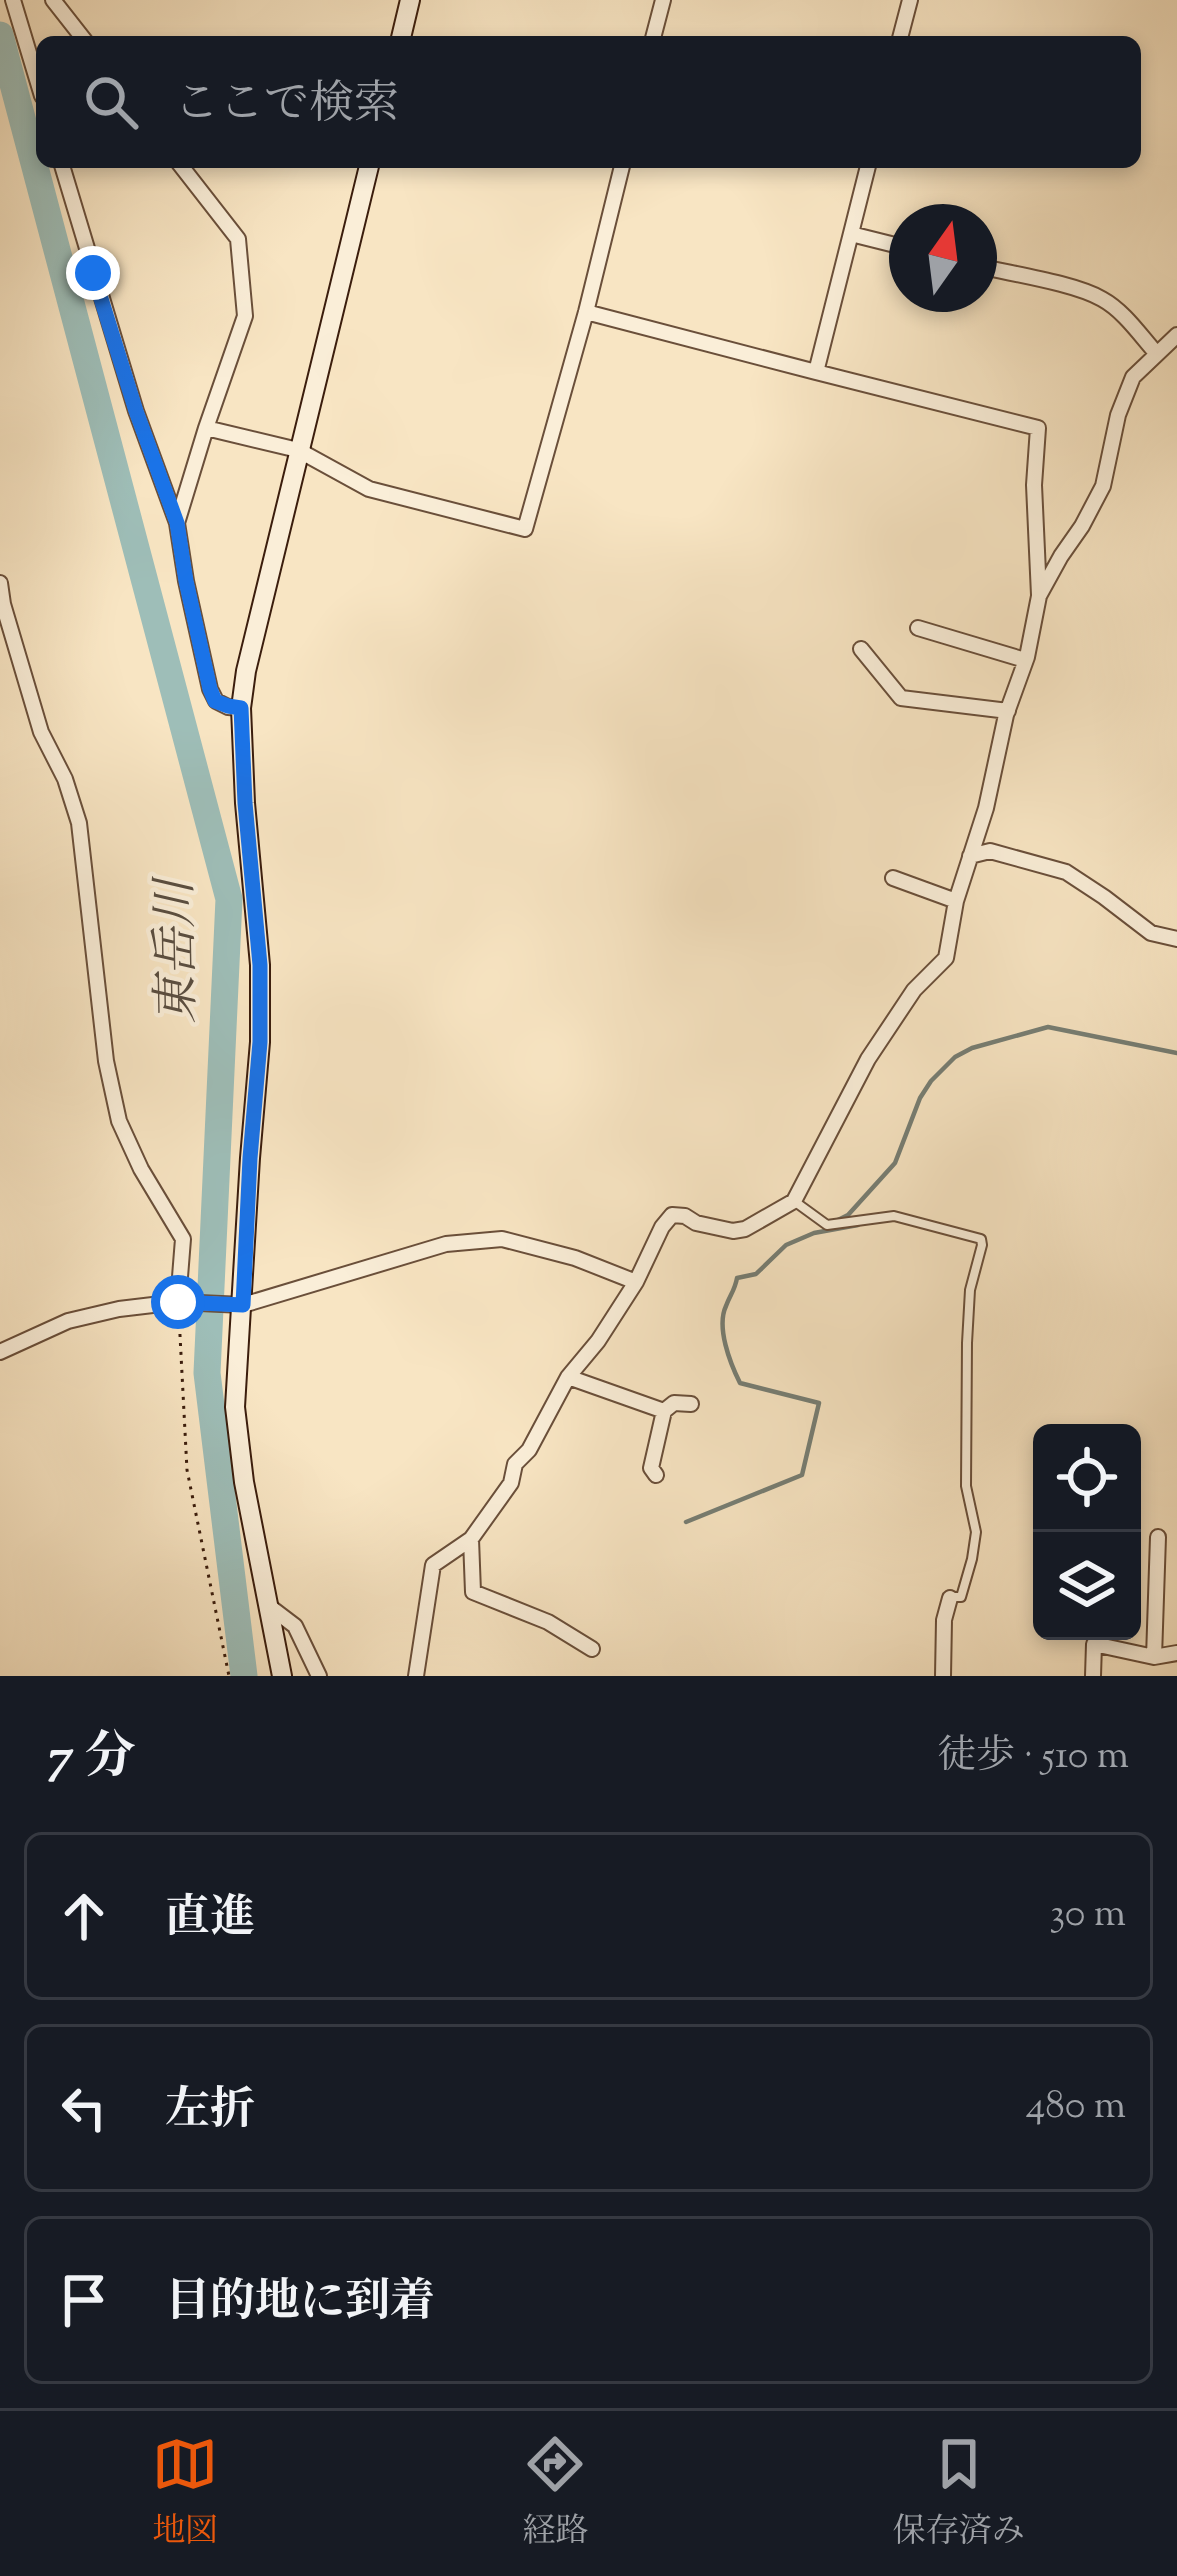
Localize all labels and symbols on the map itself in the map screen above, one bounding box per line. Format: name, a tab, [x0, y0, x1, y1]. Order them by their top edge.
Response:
north arrow	[889, 204, 997, 312]
route end	[66, 246, 120, 300]
water label: 東岳川	[144, 874, 215, 1025]
route start	[151, 1275, 205, 1329]

